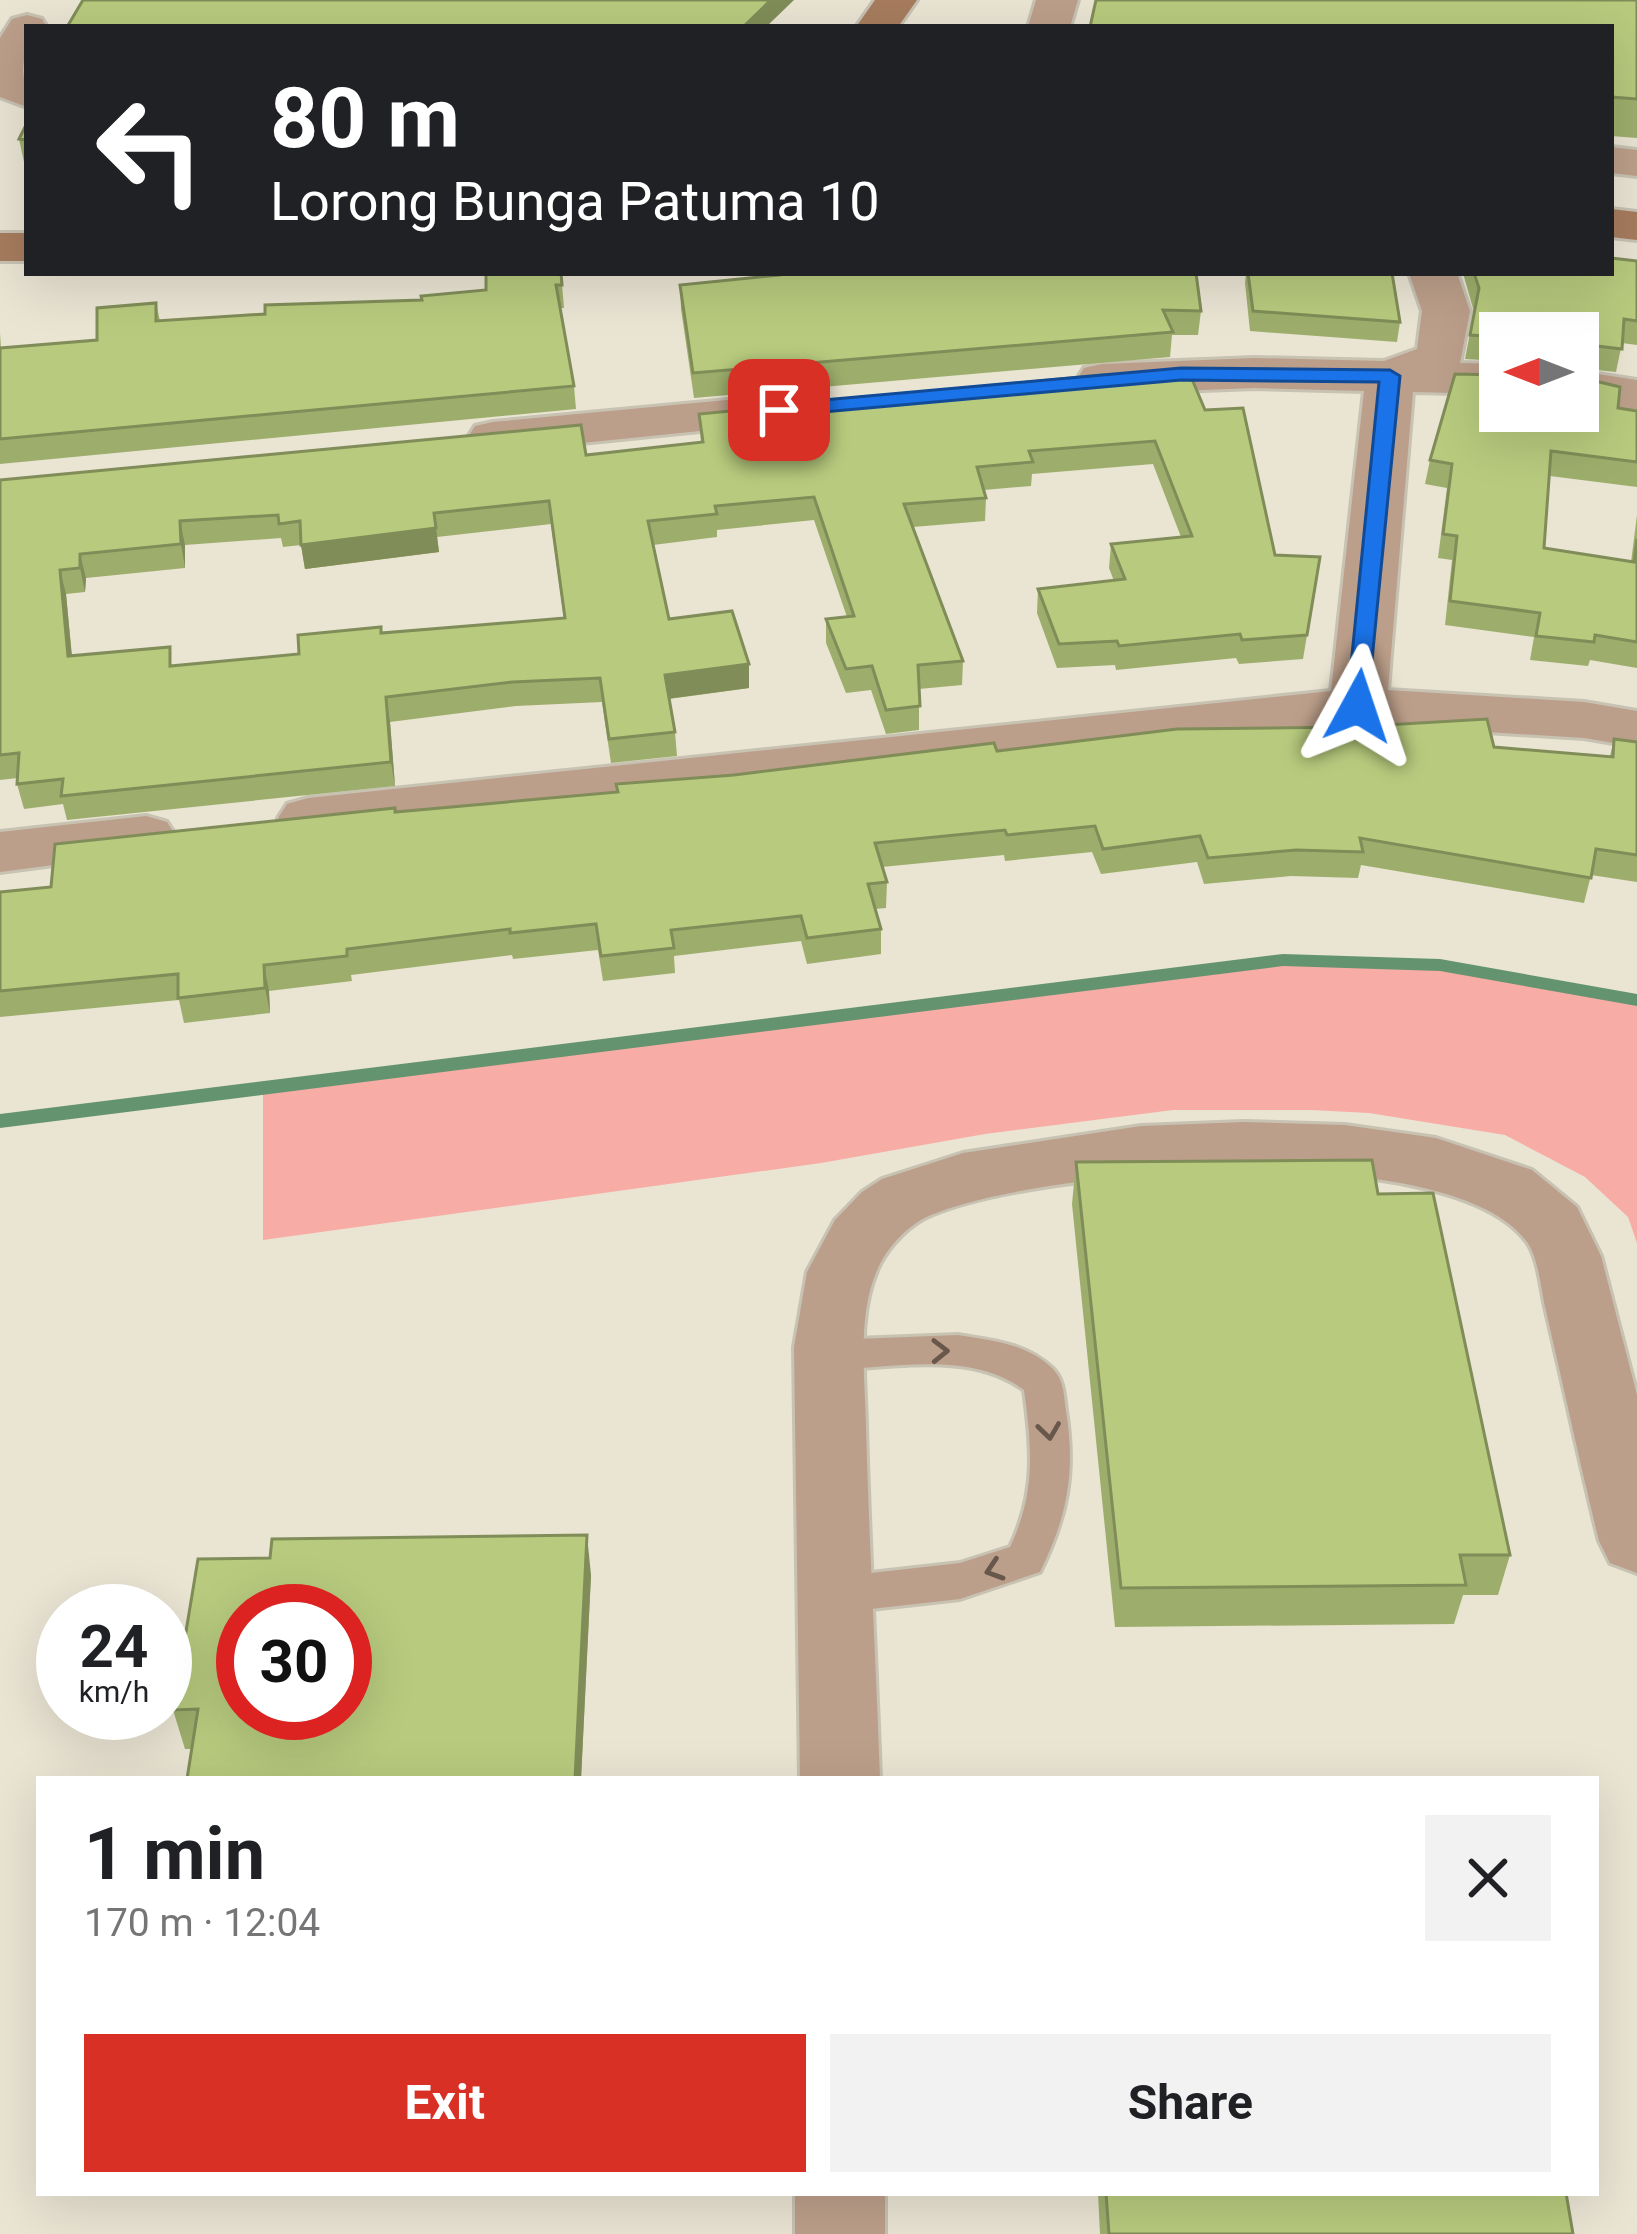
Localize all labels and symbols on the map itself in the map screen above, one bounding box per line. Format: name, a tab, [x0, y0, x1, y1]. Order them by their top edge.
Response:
north arrow	[1479, 312, 1599, 432]
pin	[728, 359, 830, 461]
position arrow	[1295, 643, 1421, 769]
one-way arrow	[931, 1339, 950, 1365]
one-way arrow	[1035, 1422, 1061, 1441]
one-way arrow	[984, 1555, 1005, 1580]
speed limit sign: 30	[216, 1584, 372, 1740]

